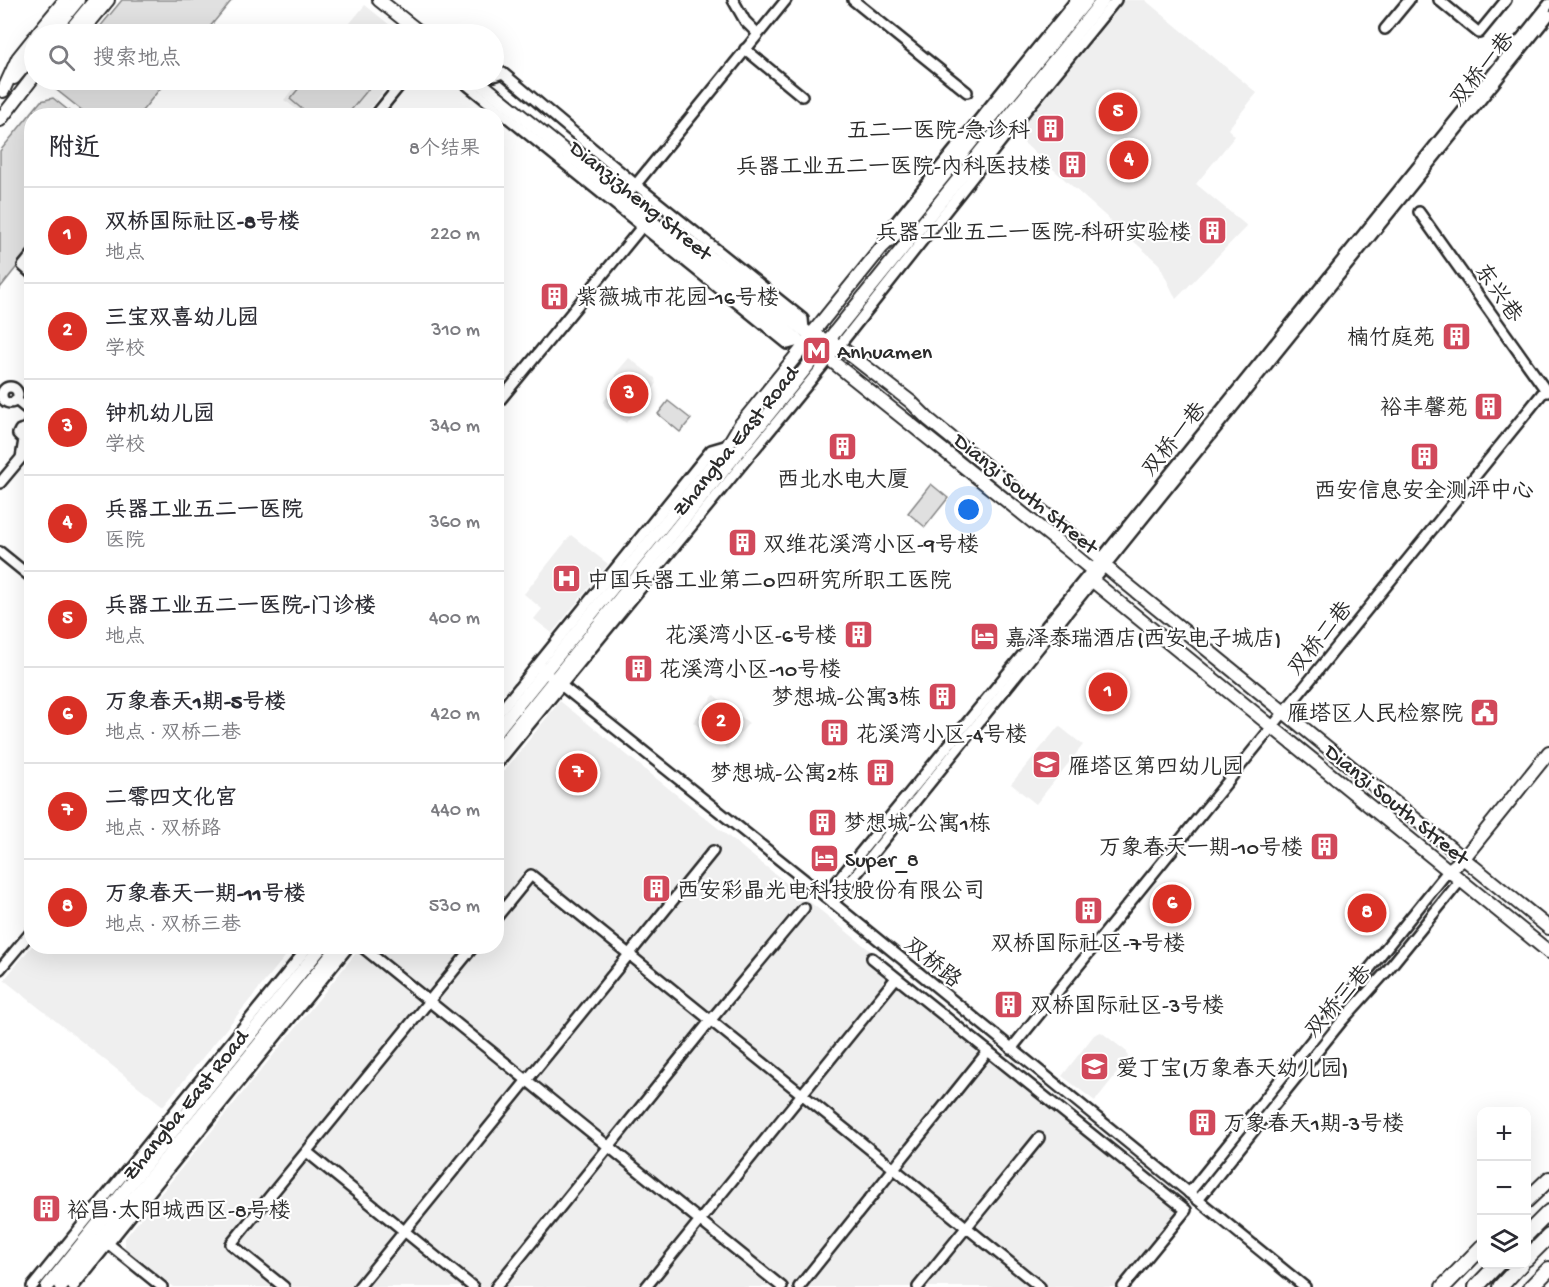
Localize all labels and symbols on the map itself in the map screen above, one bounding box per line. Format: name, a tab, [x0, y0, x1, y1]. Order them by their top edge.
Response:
street label: 双桥一巷	[1446, 28, 1522, 113]
pin: 5	[1098, 90, 1138, 134]
building icon: 五二一医院-急诊科	[1035, 113, 1067, 145]
place label: 五二一医院-急诊科	[847, 118, 1030, 146]
street label: Dianzizheng Street	[561, 135, 718, 269]
pin: 4	[1110, 138, 1148, 182]
building icon: 兵器工业五二一医院-内科医技楼	[1056, 149, 1088, 181]
place label: 兵器工业五二一医院-内科医技楼	[736, 155, 1051, 182]
building icon: 兵器工业五二一医院-科研实验楼	[1196, 215, 1228, 247]
place label: 兵器工业五二一医院-科研实验楼	[876, 221, 1191, 248]
street label: 东兴巷	[1467, 259, 1527, 329]
building icon: 紫薇城市花园-16号楼	[539, 280, 571, 312]
place label: 紫薇城市花园-16号楼	[576, 286, 779, 313]
building icon: 楠竹庭苑	[1440, 320, 1472, 352]
place label: 楠竹庭苑	[1347, 325, 1435, 353]
metro station icon: Anhuamen	[800, 334, 832, 366]
place label: Anhuamen	[837, 341, 933, 367]
street label: Zhangba East Road	[668, 360, 807, 523]
pin: 3	[610, 372, 648, 416]
building icon: 裕丰馨苑	[1473, 390, 1505, 422]
place label: 裕丰馨苑	[1380, 395, 1468, 423]
street label: 双桥一巷	[1138, 398, 1214, 483]
street label: Dianzi South Street	[946, 428, 1103, 563]
building icon: 西北水电大厦	[827, 430, 859, 462]
building icon: 西安信息安全测评中心	[1408, 441, 1440, 473]
place label: 西北水电大厦	[777, 468, 909, 495]
place label: 西安信息安全测评中心	[1314, 478, 1534, 506]
your location	[954, 495, 983, 524]
building icon: 双维花溪湾小区-9号楼	[726, 527, 758, 559]
place label: 双维花溪湾小区-9号楼	[763, 532, 979, 560]
hospital icon: 中国兵器工业第二0四研究所职工医院	[550, 563, 582, 595]
place label: 中国兵器工业第二0四研究所职工医院	[587, 568, 952, 596]
street label: 双桥二巷	[1284, 597, 1360, 682]
building icon: 花溪湾小区-6号楼	[842, 618, 874, 650]
hotel icon: 嘉泽泰瑞酒店(西安电子城店)	[968, 621, 1000, 653]
place label: 花溪湾小区-6号楼	[665, 623, 837, 651]
place label: 嘉泽泰瑞酒店(西安电子城店)	[1005, 626, 1281, 654]
building icon: 花溪湾小区-10号楼	[622, 652, 654, 684]
place label: 花溪湾小区-10号楼	[659, 657, 841, 685]
pin: 1	[1088, 670, 1128, 714]
building icon: 梦想城-公寓3栋	[926, 680, 958, 712]
place label: 梦想城-公寓3栋	[771, 685, 921, 713]
public building icon: 雁塔区人民检察院	[1468, 696, 1500, 728]
pin: 2	[702, 700, 740, 744]
place label: 雁塔区人民检察院	[1287, 701, 1463, 729]
building icon: 花溪湾小区-4号楼	[819, 717, 851, 749]
place label: 花溪湾小区-4号楼	[856, 722, 1027, 750]
street label: Dianzi South Street	[1317, 739, 1474, 874]
school or university icon: 雁塔区第四幼儿园	[1031, 749, 1063, 781]
pin: 7	[558, 750, 598, 796]
place label: 雁塔区第四幼儿园	[1068, 754, 1244, 782]
building icon: 梦想城-公寓2栋	[864, 756, 896, 788]
place label: 梦想城-公寓2栋	[709, 761, 859, 789]
building icon: 梦想城-公寓1栋	[806, 806, 838, 838]
place label: 梦想城-公寓1栋	[843, 811, 991, 839]
building icon: 万象春天一期-10号楼	[1308, 830, 1340, 862]
place label: 万象春天一期-10号楼	[1099, 835, 1303, 863]
hotel icon: Super_8	[808, 842, 840, 874]
place label: Super_8	[845, 849, 919, 875]
building icon: 西安彩晶光电科技股份有限公司	[640, 873, 672, 905]
place label: 西安彩晶光电科技股份有限公司	[677, 878, 985, 906]
pin: 6	[1152, 882, 1192, 926]
pin: 8	[1348, 890, 1386, 936]
building icon: 双桥国际社区-7号楼	[1072, 894, 1104, 926]
street label: 双桥路	[898, 932, 967, 995]
place label: 双桥国际社区-7号楼	[991, 932, 1185, 959]
street label: 双桥三巷	[1301, 960, 1379, 1044]
building icon: 双桥国际社区-3号楼	[993, 988, 1025, 1020]
place label: 双桥国际社区-3号楼	[1030, 994, 1224, 1021]
street label: Zhangba East Road	[118, 1024, 257, 1187]
school or university icon: 爱丁宝(万象春天幼儿园)	[1079, 1051, 1111, 1083]
place label: 爱丁宝(万象春天幼儿园)	[1116, 1056, 1348, 1084]
building icon: 万象春天1期-3号楼	[1186, 1106, 1218, 1138]
place label: 万象春天1期-3号楼	[1223, 1111, 1404, 1139]
building icon: 裕昌·太阳城西区-8号楼	[30, 1193, 62, 1225]
place label: 裕昌·太阳城西区-8号楼	[67, 1199, 291, 1226]

